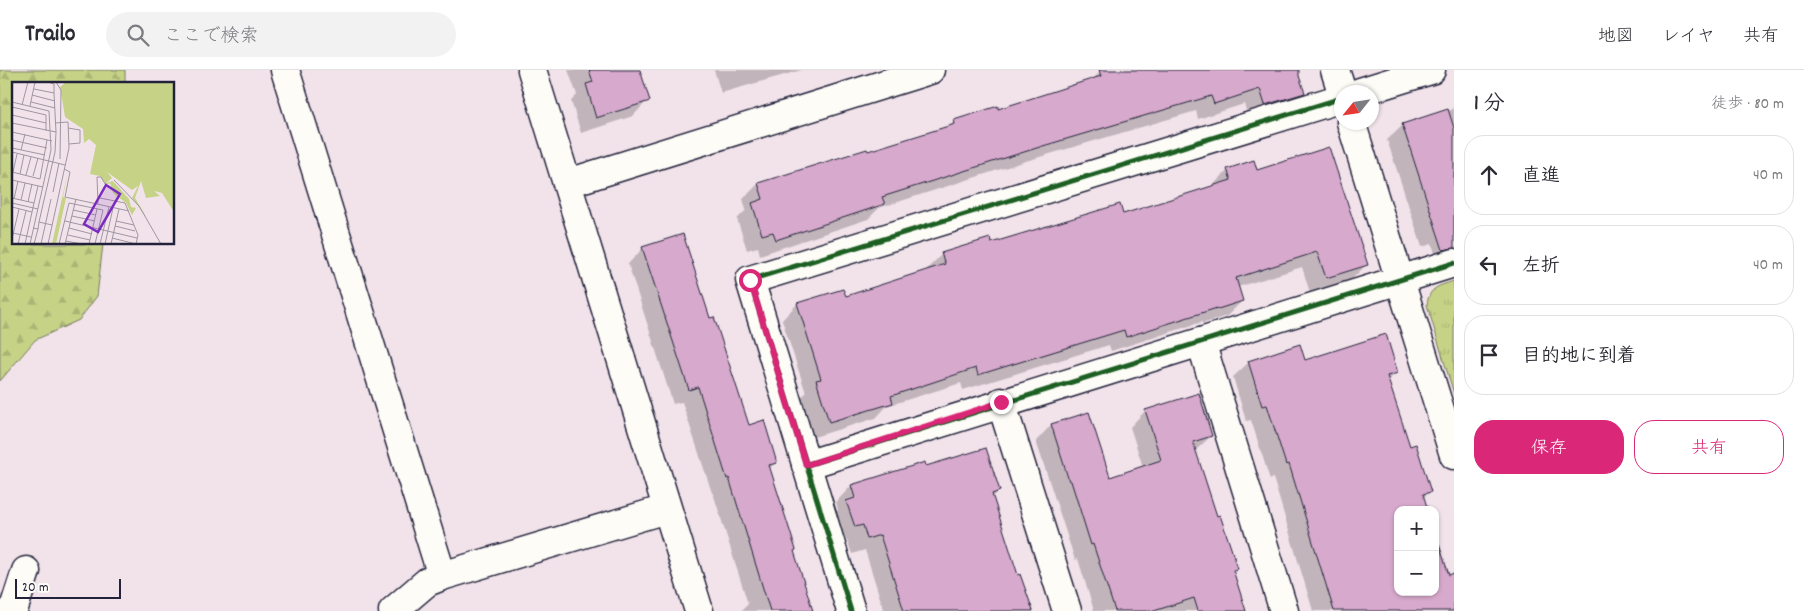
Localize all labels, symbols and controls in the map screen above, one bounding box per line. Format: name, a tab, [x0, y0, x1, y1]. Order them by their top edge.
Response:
search box	[106, 12, 456, 57]
text: Trailo	[25, 18, 76, 52]
icon: search	[124, 21, 152, 49]
text: ここで検索	[164, 24, 259, 51]
text: 地図	[1598, 25, 1634, 50]
text: レイヤ	[1662, 25, 1715, 50]
text: 共有	[1743, 25, 1779, 50]
inset map	[12, 82, 175, 245]
north arrow	[1334, 85, 1379, 130]
text: 1 分	[1474, 90, 1504, 120]
text: 徒歩 · 80 m	[1711, 93, 1784, 116]
icon: ahead	[1475, 161, 1503, 189]
text: 直進	[1522, 164, 1560, 191]
text: 40 m	[1753, 164, 1783, 187]
icon: left	[1475, 251, 1503, 279]
text: 左折	[1522, 254, 1560, 281]
text: 40 m	[1753, 254, 1783, 277]
route start	[739, 269, 762, 292]
icon: arrive	[1475, 341, 1503, 369]
text: 目的地に到着	[1522, 344, 1636, 371]
route end	[990, 391, 1013, 414]
button: 保存	[1474, 420, 1624, 474]
button: 共有	[1634, 420, 1784, 474]
map controls	[1394, 506, 1439, 596]
button: +	[1394, 506, 1439, 551]
button: −	[1394, 551, 1439, 596]
scale bar	[15, 576, 121, 599]
text: 20 m	[22, 578, 49, 598]

